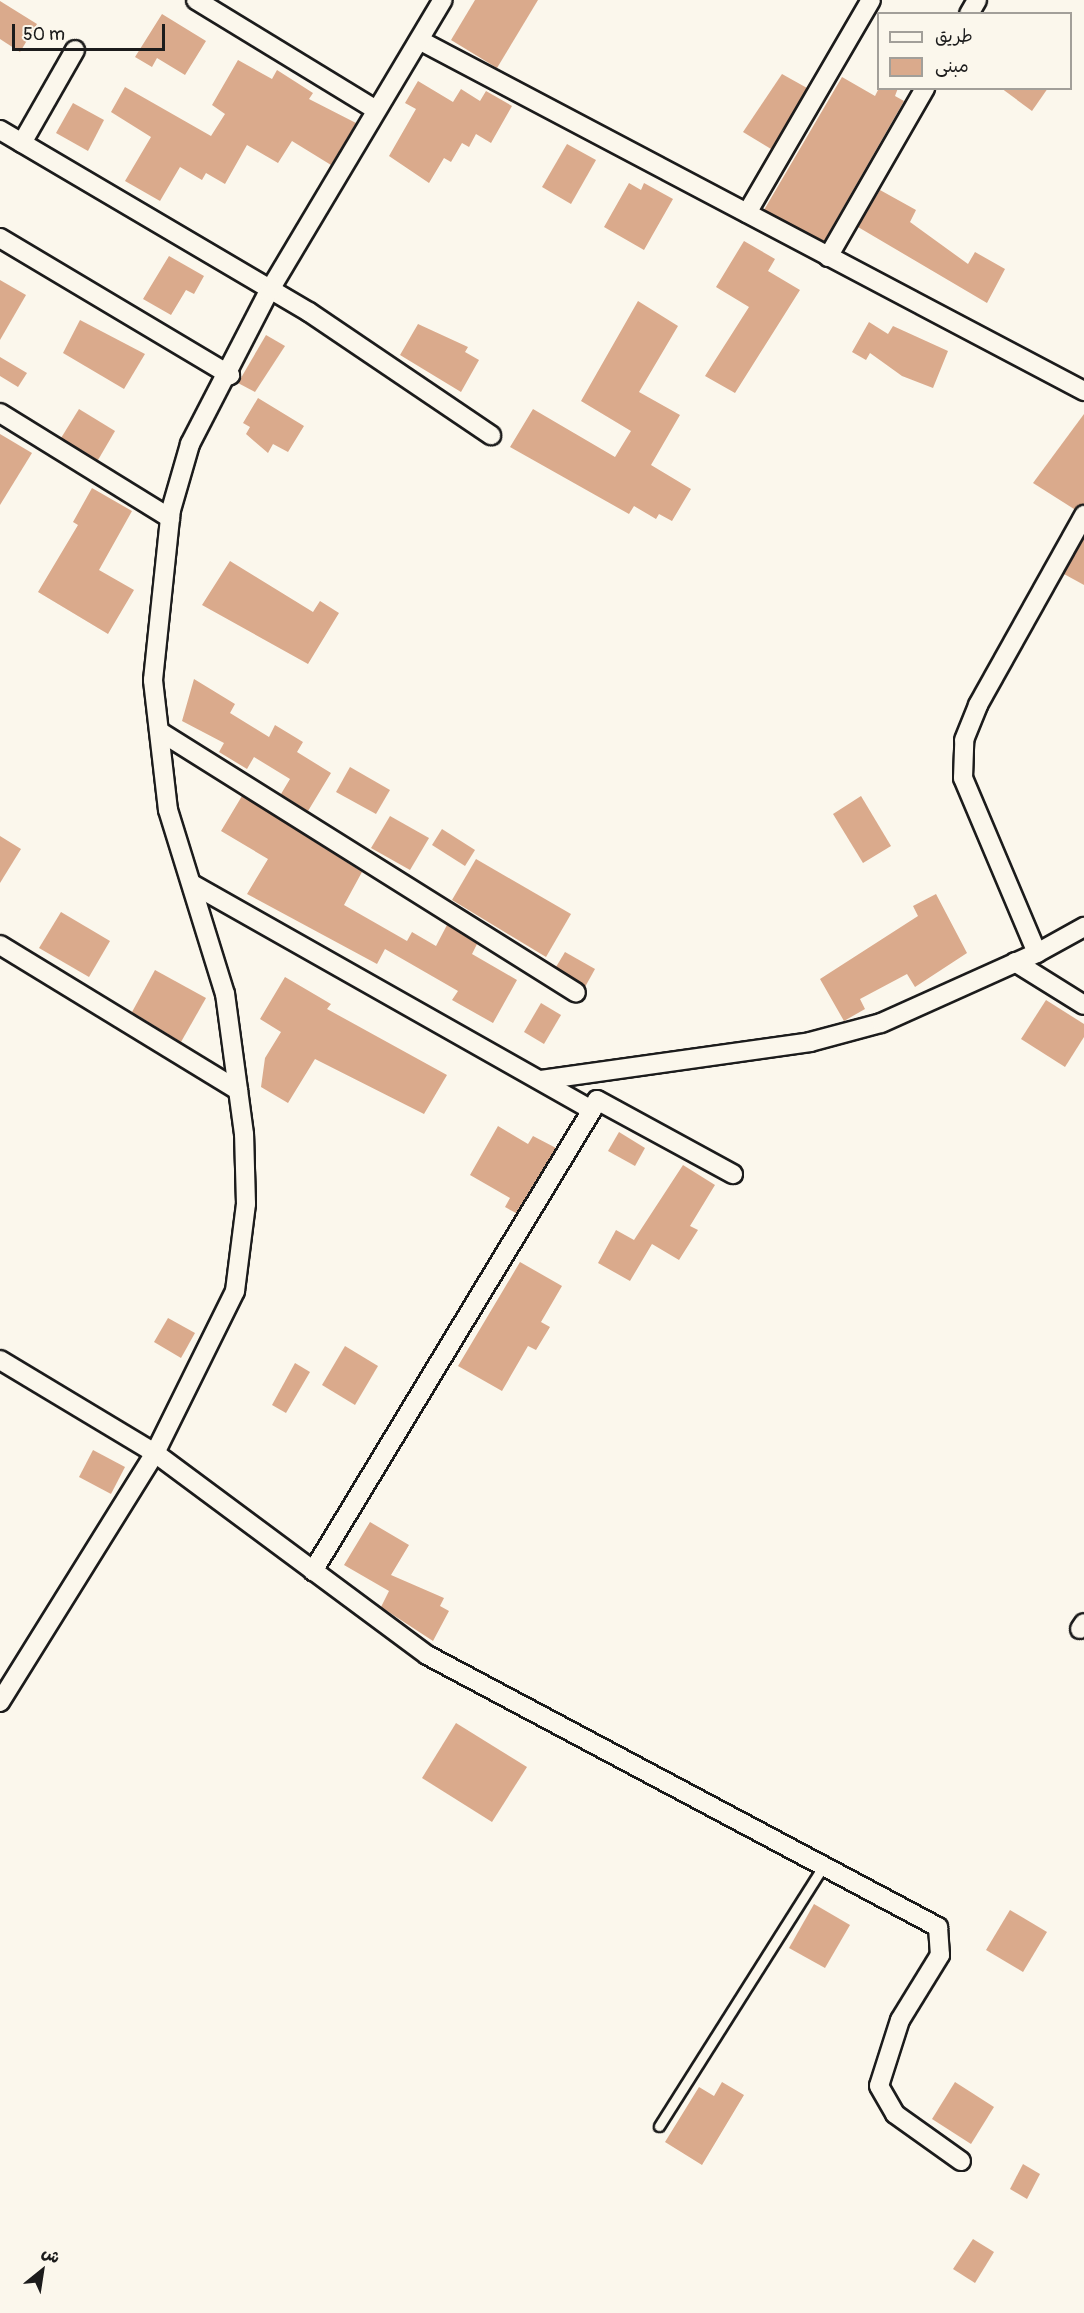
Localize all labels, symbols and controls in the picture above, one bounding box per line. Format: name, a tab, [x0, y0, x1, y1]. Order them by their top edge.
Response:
scale bar	[15, 12, 168, 50]
legend	[877, 12, 1072, 90]
text: 50 m	[23, 23, 65, 46]
text: طريق	[935, 25, 973, 48]
text: مبنى	[935, 55, 969, 78]
north arrow	[12, 2241, 72, 2301]
text: ش	[38, 2242, 64, 2268]

